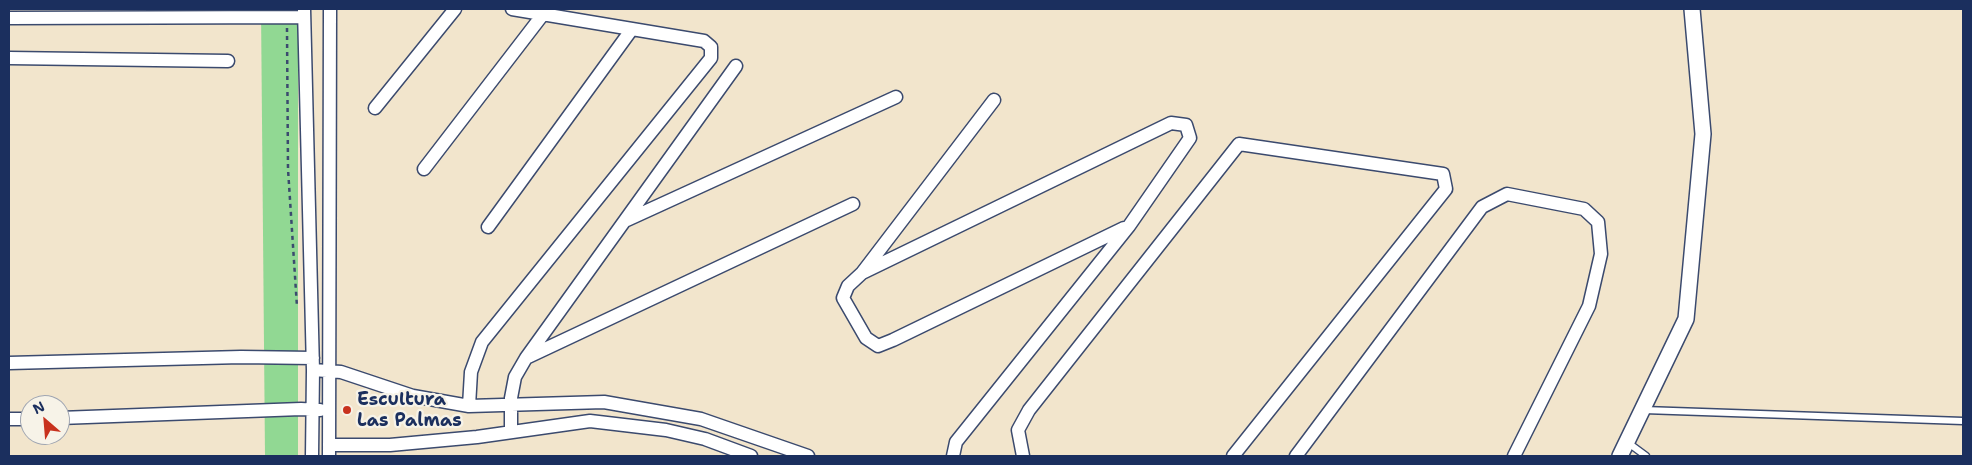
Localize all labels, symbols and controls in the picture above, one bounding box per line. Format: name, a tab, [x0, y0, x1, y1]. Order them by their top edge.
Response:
place label: Escultura Las Palmas	[357, 389, 462, 432]
north arrow	[20, 395, 70, 445]
text: N	[30, 397, 48, 418]
marker: Escultura Las Palmas	[341, 404, 353, 416]

